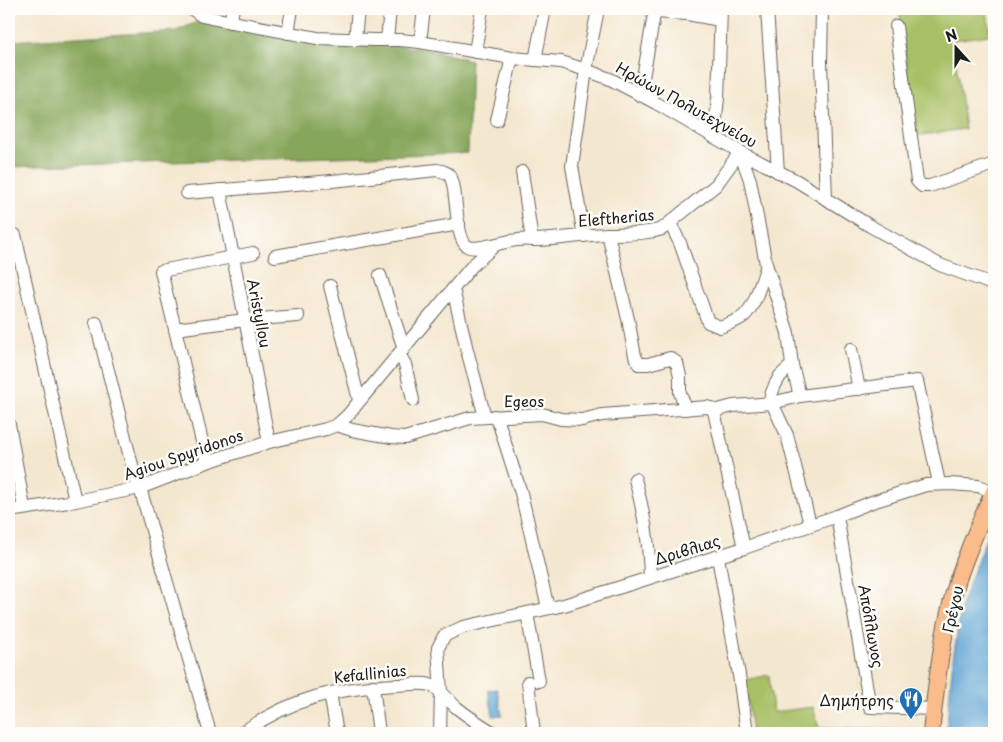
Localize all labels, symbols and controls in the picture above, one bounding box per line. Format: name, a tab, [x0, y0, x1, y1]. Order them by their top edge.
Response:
north arrow	[930, 22, 980, 72]
text: N	[942, 24, 960, 47]
street label: Ηρώων Πολυτεχνείου	[612, 56, 762, 152]
street label: Eleftherias	[577, 202, 655, 232]
street label: Aristyllou	[242, 276, 278, 350]
street label: Egeos	[504, 389, 544, 412]
street label: Agiou Spyridonos	[120, 423, 246, 485]
street label: Δριβλιας	[651, 528, 723, 570]
street label: Απόλλωνος	[853, 582, 891, 670]
street label: Γρέγου	[935, 583, 969, 635]
street label: Kefallinias	[333, 658, 408, 688]
restaurant icon: Δημήτρης	[898, 686, 924, 720]
place label: Δημήτρης	[820, 688, 894, 711]

